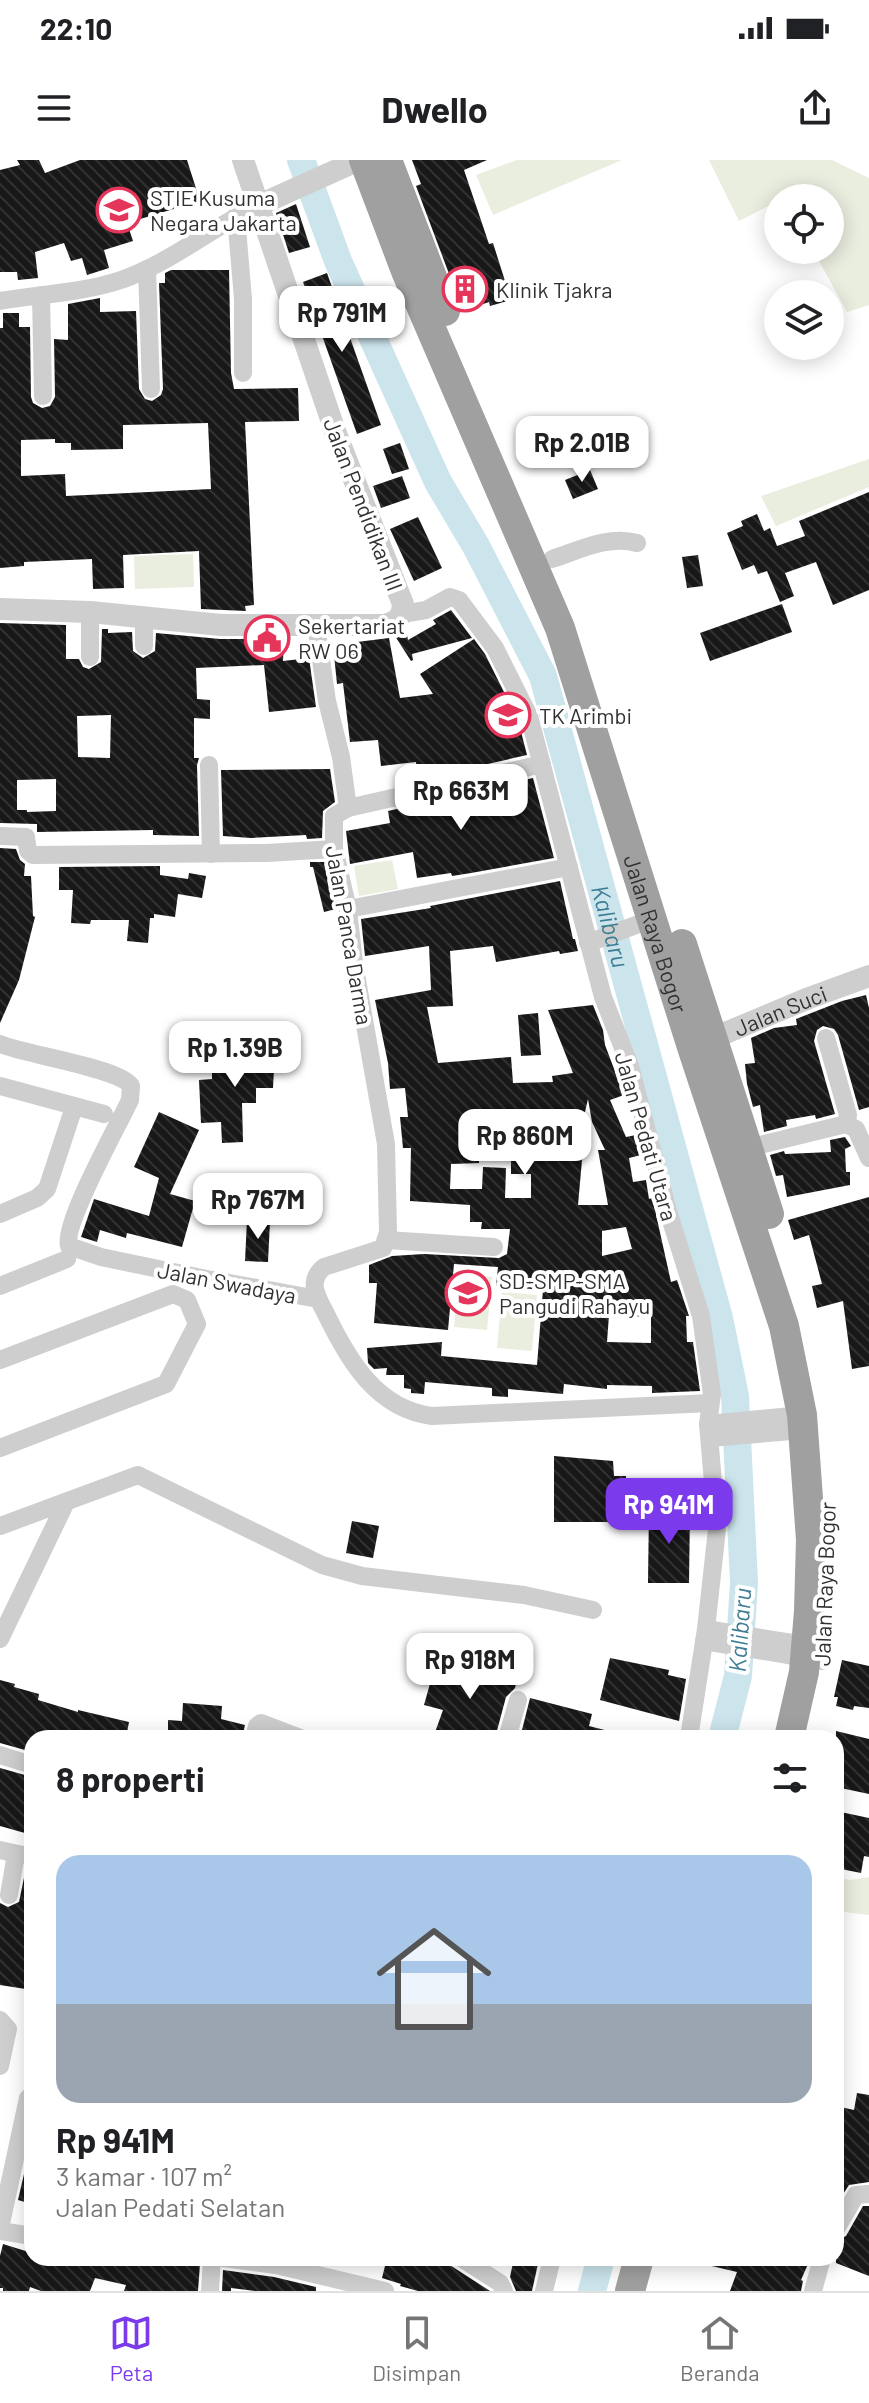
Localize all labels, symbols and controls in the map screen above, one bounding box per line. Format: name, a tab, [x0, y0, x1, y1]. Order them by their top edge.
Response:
text: 22:10	[40, 10, 112, 46]
icon: menu	[32, 86, 76, 130]
icon: share	[793, 86, 837, 130]
text: Dwello	[381, 87, 488, 130]
place label: STIE Kusuma Negara Jakarta	[150, 184, 297, 235]
map controls	[764, 184, 844, 360]
button: locate	[764, 184, 844, 264]
school or university icon: STIE Kusuma Negara Jakarta	[95, 186, 143, 234]
building icon: Klinik Tjakra	[441, 265, 489, 313]
place label: Klinik Tjakra	[496, 276, 612, 302]
button: layers	[764, 280, 844, 360]
pin: Rp 791M	[268, 286, 416, 354]
text: Rp 791M	[297, 296, 387, 327]
street label: Jalan Pendidikan III	[319, 414, 409, 594]
pin: Rp 2.01B	[499, 416, 665, 484]
text: Rp 2.01B	[534, 426, 630, 457]
place label: Sekertariat RW 06	[298, 612, 405, 663]
public building icon: Sekertariat RW 06	[243, 614, 291, 662]
school or university icon: TK Arimbi	[484, 691, 532, 739]
place label: TK Arimbi	[539, 702, 632, 728]
pin: Rp 663M	[387, 764, 535, 832]
text: Rp 663M	[413, 774, 509, 805]
street label: Jalan Panca Darma	[321, 843, 379, 1027]
street label: Jalan Raya Bogor	[619, 851, 693, 1016]
water label: Kalibaru	[586, 881, 637, 970]
street label: Jalan Suci	[730, 980, 830, 1041]
pin: Rp 1.39B	[152, 1021, 318, 1089]
text: Rp 1.39B	[187, 1031, 283, 1062]
street label: Jalan Pedati Utara	[610, 1048, 684, 1224]
pin: Rp 860M	[451, 1109, 599, 1177]
text: Rp 860M	[476, 1119, 574, 1150]
pin: Rp 767M	[184, 1173, 332, 1241]
text: Rp 767M	[211, 1183, 305, 1214]
street label: Jalan Swadaya	[156, 1256, 298, 1308]
place label: SD-SMP-SMA Pangudi Rahayu	[499, 1267, 650, 1318]
school or university icon: SD-SMP-SMA Pangudi Rahayu	[444, 1269, 492, 1317]
pin: Rp 941M	[595, 1478, 743, 1546]
text: Rp 941M	[624, 1488, 714, 1519]
street label: Jalan Raya Bogor	[808, 1502, 840, 1666]
water label: Kalibaru	[722, 1587, 756, 1673]
pin: Rp 918M	[396, 1633, 544, 1701]
text: Rp 918M	[424, 1643, 516, 1674]
icon: filters	[768, 1756, 812, 1800]
text: 8 properti	[56, 1758, 205, 1799]
icon: home	[362, 1907, 506, 2051]
text: Rp 941M	[56, 2119, 175, 2160]
text: 3 kamar · 107 m²	[56, 2160, 232, 2191]
text: Jalan Pedati Selatan	[56, 2191, 285, 2222]
tab: Peta	[109, 2311, 153, 2385]
tab: Disimpan	[372, 2311, 461, 2385]
tab: Beranda	[680, 2311, 760, 2385]

